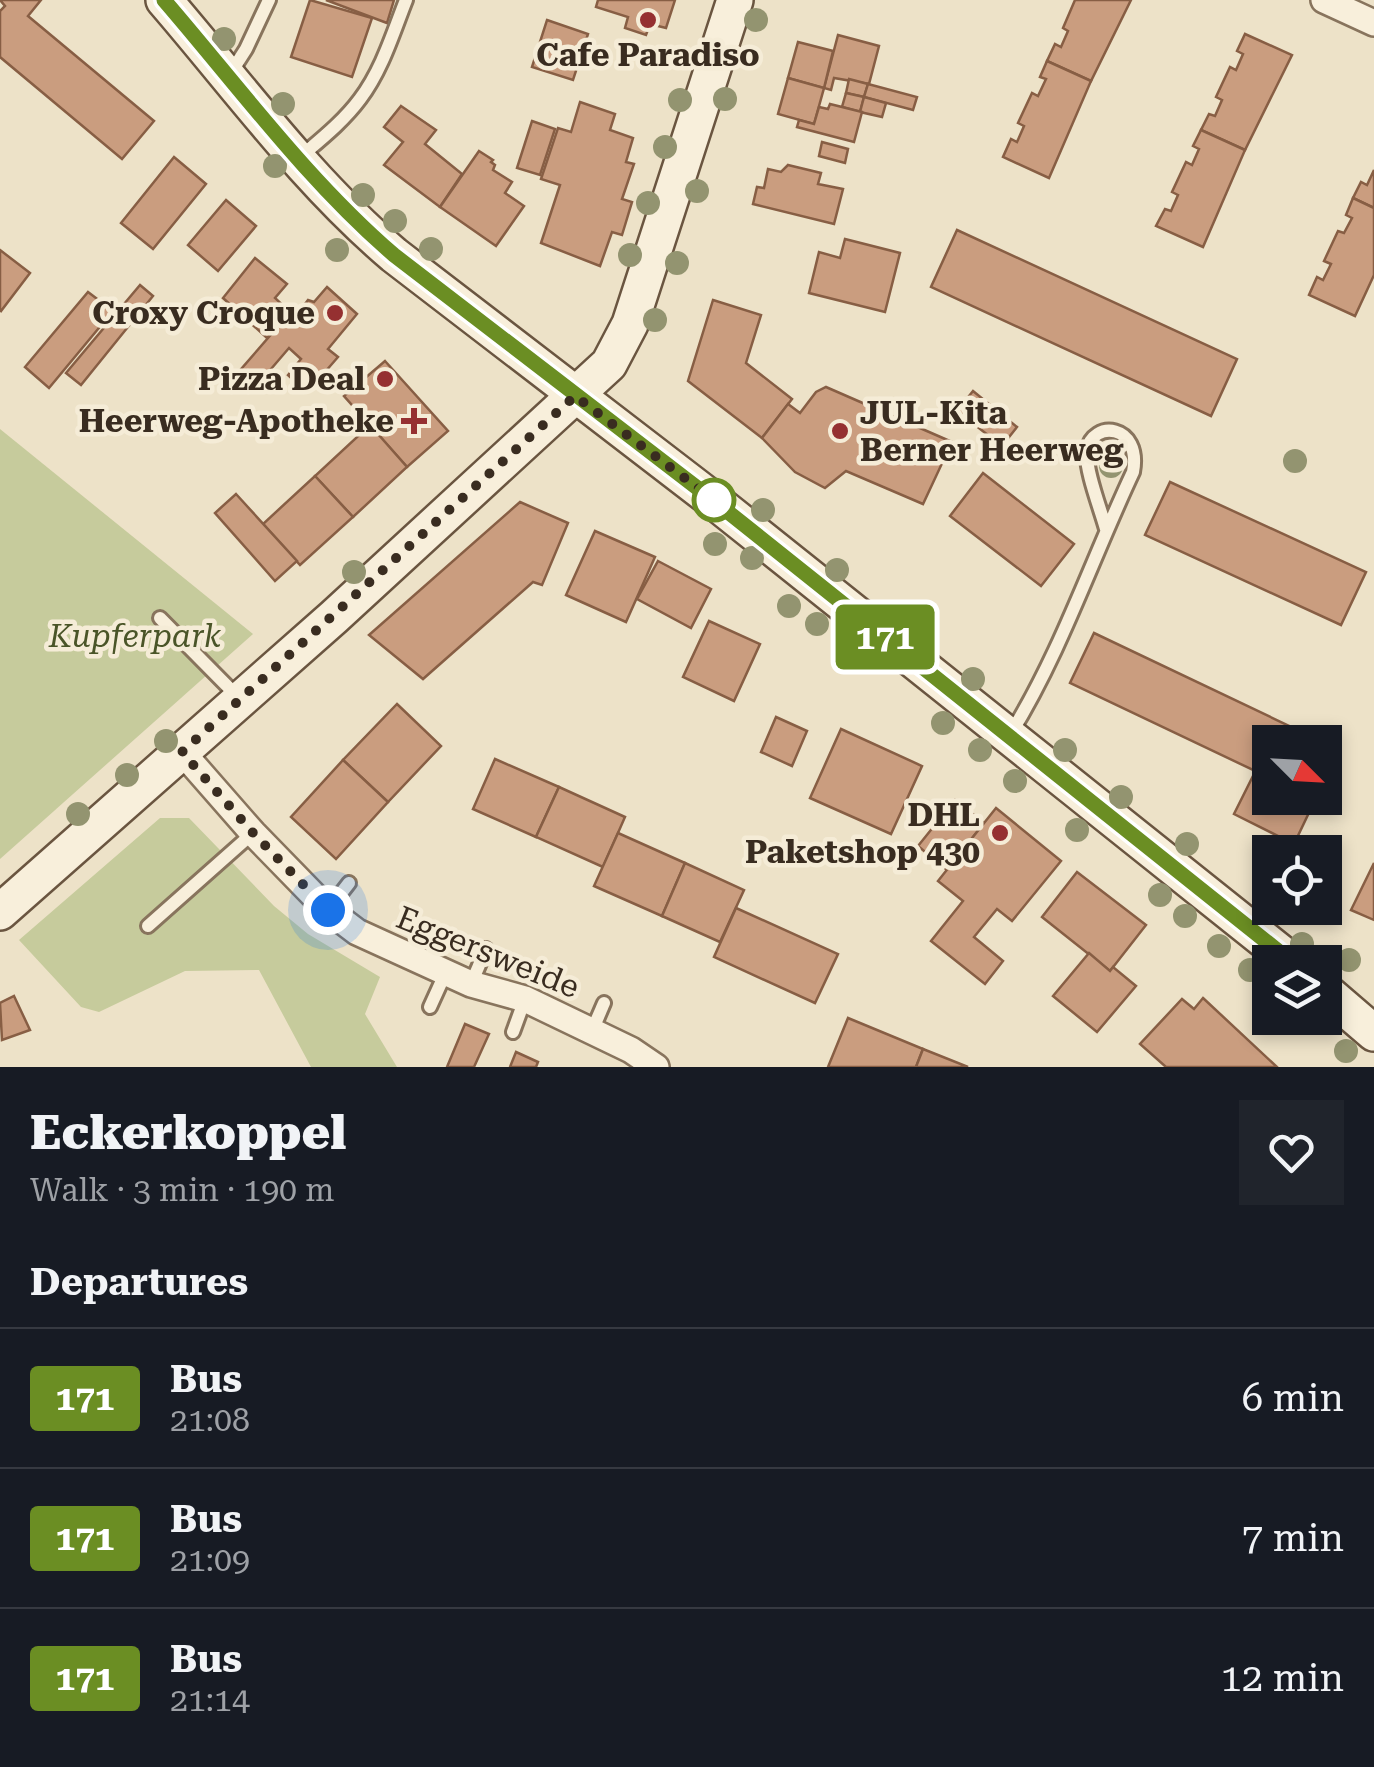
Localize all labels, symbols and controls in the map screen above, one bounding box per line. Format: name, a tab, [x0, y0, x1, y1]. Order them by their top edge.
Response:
marker: Cafe Paradiso	[637, 9, 659, 31]
place label: Cafe Paradiso	[536, 36, 760, 74]
place label: Croxy Croque	[92, 294, 315, 332]
marker: Croxy Croque	[324, 302, 346, 324]
place label: Pizza Deal	[198, 360, 365, 398]
marker: Pizza Deal	[374, 368, 396, 390]
place label: JUL-Kita Berner Heerweg	[860, 394, 1124, 469]
place label: Heerweg-Apotheke	[79, 402, 394, 440]
marker: Heerweg-Apotheke	[403, 410, 425, 432]
marker: JUL-Kita Berner Heerweg	[829, 420, 851, 442]
unlabelled marker	[693, 479, 735, 521]
line badge: 171	[828, 604, 942, 670]
park label: Kupferpark	[48, 617, 222, 655]
text: 171	[856, 617, 914, 658]
north arrow	[1252, 725, 1342, 815]
map controls	[1252, 725, 1342, 1035]
place label: DHL Paketshop 430	[745, 796, 980, 871]
marker: DHL Paketshop 430	[989, 822, 1011, 844]
button: locate	[1252, 835, 1342, 925]
your location	[303, 885, 353, 935]
street label: Eggersweide	[391, 898, 585, 1006]
button: layers	[1252, 945, 1342, 1035]
button: heart	[1239, 1100, 1344, 1205]
text: Eckerkoppel	[30, 1105, 346, 1161]
text: Walk · 3 min · 190 m	[30, 1171, 334, 1209]
text: Departures	[30, 1260, 248, 1304]
text: Bus	[170, 1357, 242, 1401]
text: 6 min	[1242, 1376, 1344, 1420]
text: 171	[56, 1378, 114, 1419]
text: 21:08	[170, 1401, 250, 1439]
text: Bus	[170, 1497, 242, 1541]
text: 7 min	[1242, 1516, 1344, 1560]
text: 171	[56, 1518, 114, 1559]
text: 21:09	[170, 1541, 250, 1579]
text: Bus	[170, 1637, 242, 1681]
text: 12 min	[1221, 1656, 1344, 1700]
text: 171	[56, 1658, 114, 1699]
text: 21:14	[170, 1681, 250, 1719]

